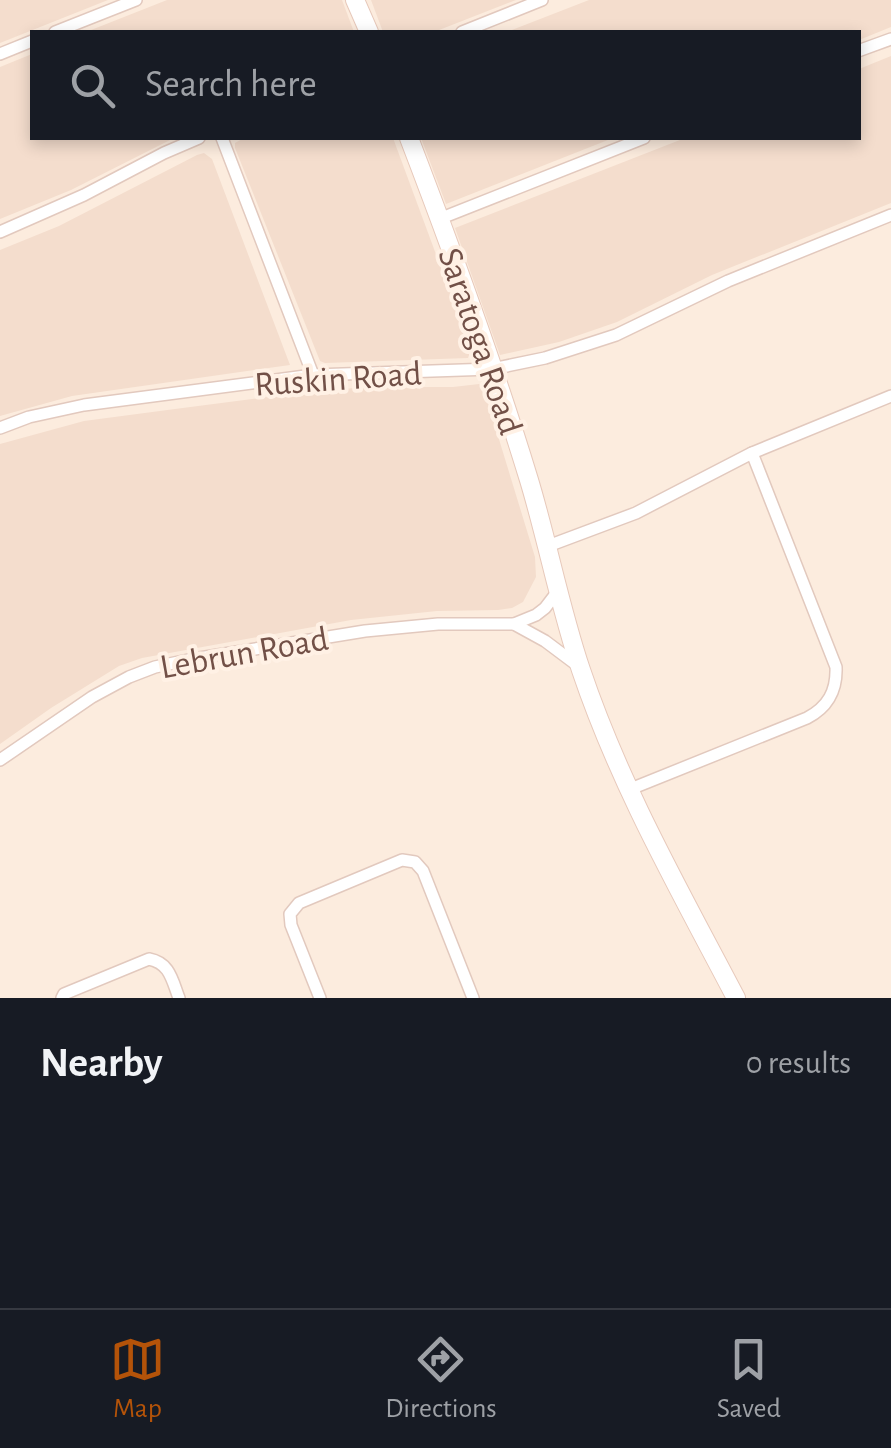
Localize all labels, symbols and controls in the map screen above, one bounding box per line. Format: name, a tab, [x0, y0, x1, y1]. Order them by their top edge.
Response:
search box	[30, 30, 861, 140]
icon: search	[65, 58, 120, 113]
text: Search here	[145, 66, 317, 104]
street label: Saratoga Road	[431, 244, 528, 439]
street label: Ruskin Road	[253, 356, 423, 403]
street label: Lebrun Road	[157, 621, 331, 685]
text: Nearby	[40, 1042, 163, 1084]
text: 0 results	[746, 1047, 851, 1079]
tab: Map	[110, 1332, 165, 1426]
tab: Directions	[385, 1332, 497, 1426]
tab: Saved	[717, 1332, 781, 1426]

